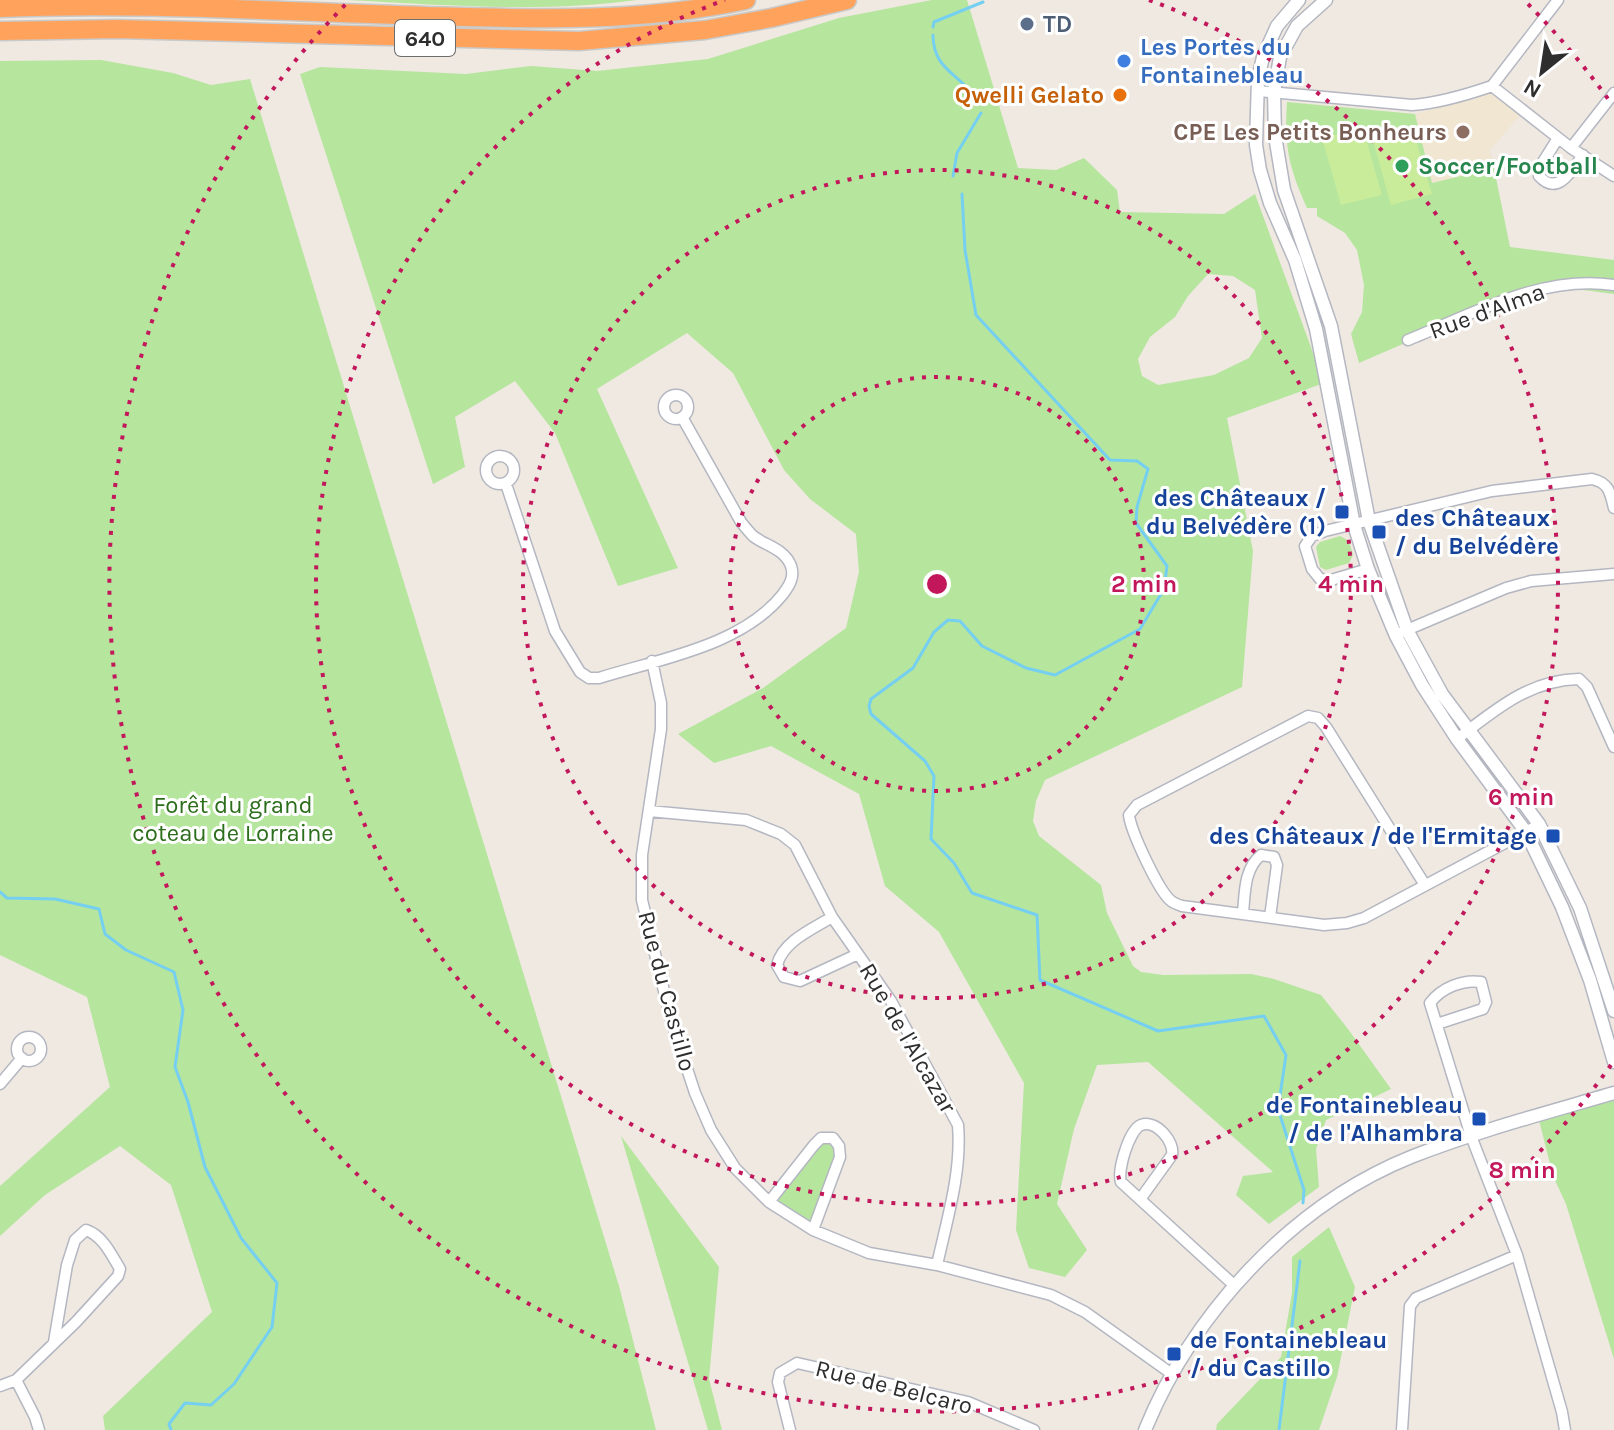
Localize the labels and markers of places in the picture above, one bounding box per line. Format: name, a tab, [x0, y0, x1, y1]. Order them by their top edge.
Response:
place label: TD	[1043, 10, 1072, 38]
marker: TD	[1018, 15, 1036, 33]
place label: Les Portes du Fontainebleau	[1140, 33, 1304, 89]
marker: Les Portes du Fontainebleau	[1115, 52, 1133, 70]
place label: Qwelli Gelato	[955, 81, 1104, 109]
marker: Qwelli Gelato	[1111, 86, 1129, 104]
place label: CPE Les Petits Bonheurs	[1173, 118, 1447, 146]
marker: CPE Les Petits Bonheurs	[1454, 123, 1472, 141]
place label: Soccer/Football	[1418, 152, 1598, 180]
marker: Soccer/Football	[1393, 157, 1411, 175]
place label: des Châteaux / du Belvédère (1)	[1146, 484, 1326, 540]
marker: des Châteaux / du Belvédère (1)	[1333, 503, 1351, 521]
place label: des Châteaux / du Belvédère	[1395, 504, 1559, 560]
marker: des Châteaux / du Belvédère	[1370, 523, 1388, 541]
centre of rings	[923, 570, 951, 598]
place label: des Châteaux / de l'Ermitage	[1209, 822, 1537, 850]
marker: des Châteaux / de l'Ermitage	[1544, 827, 1562, 845]
place label: de Fontainebleau / de l'Alhambra	[1266, 1091, 1463, 1147]
marker: de Fontainebleau / de l'Alhambra	[1470, 1110, 1488, 1128]
place label: de Fontainebleau / du Castillo	[1190, 1326, 1387, 1382]
marker: de Fontainebleau / du Castillo	[1165, 1345, 1183, 1363]

